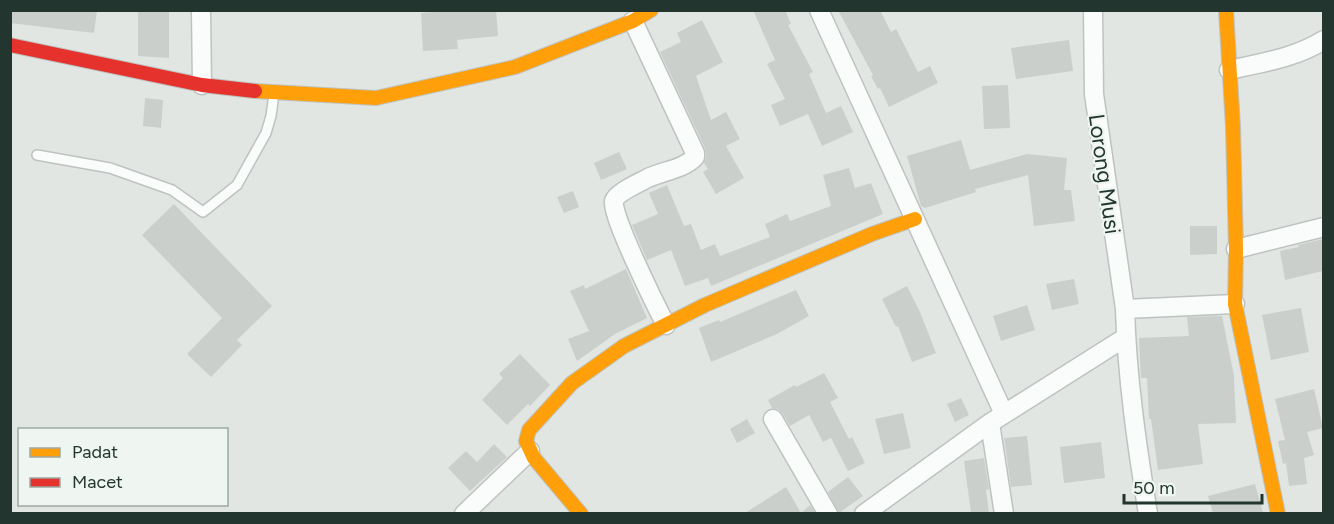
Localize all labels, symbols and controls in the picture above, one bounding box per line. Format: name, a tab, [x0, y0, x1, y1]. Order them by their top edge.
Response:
street label: Lorong Musi	[1083, 112, 1126, 236]
legend	[18, 428, 228, 506]
text: Padat	[72, 441, 118, 463]
scale bar	[1124, 467, 1262, 505]
text: Macet	[72, 471, 123, 493]
text: 50 m	[1133, 477, 1175, 499]

